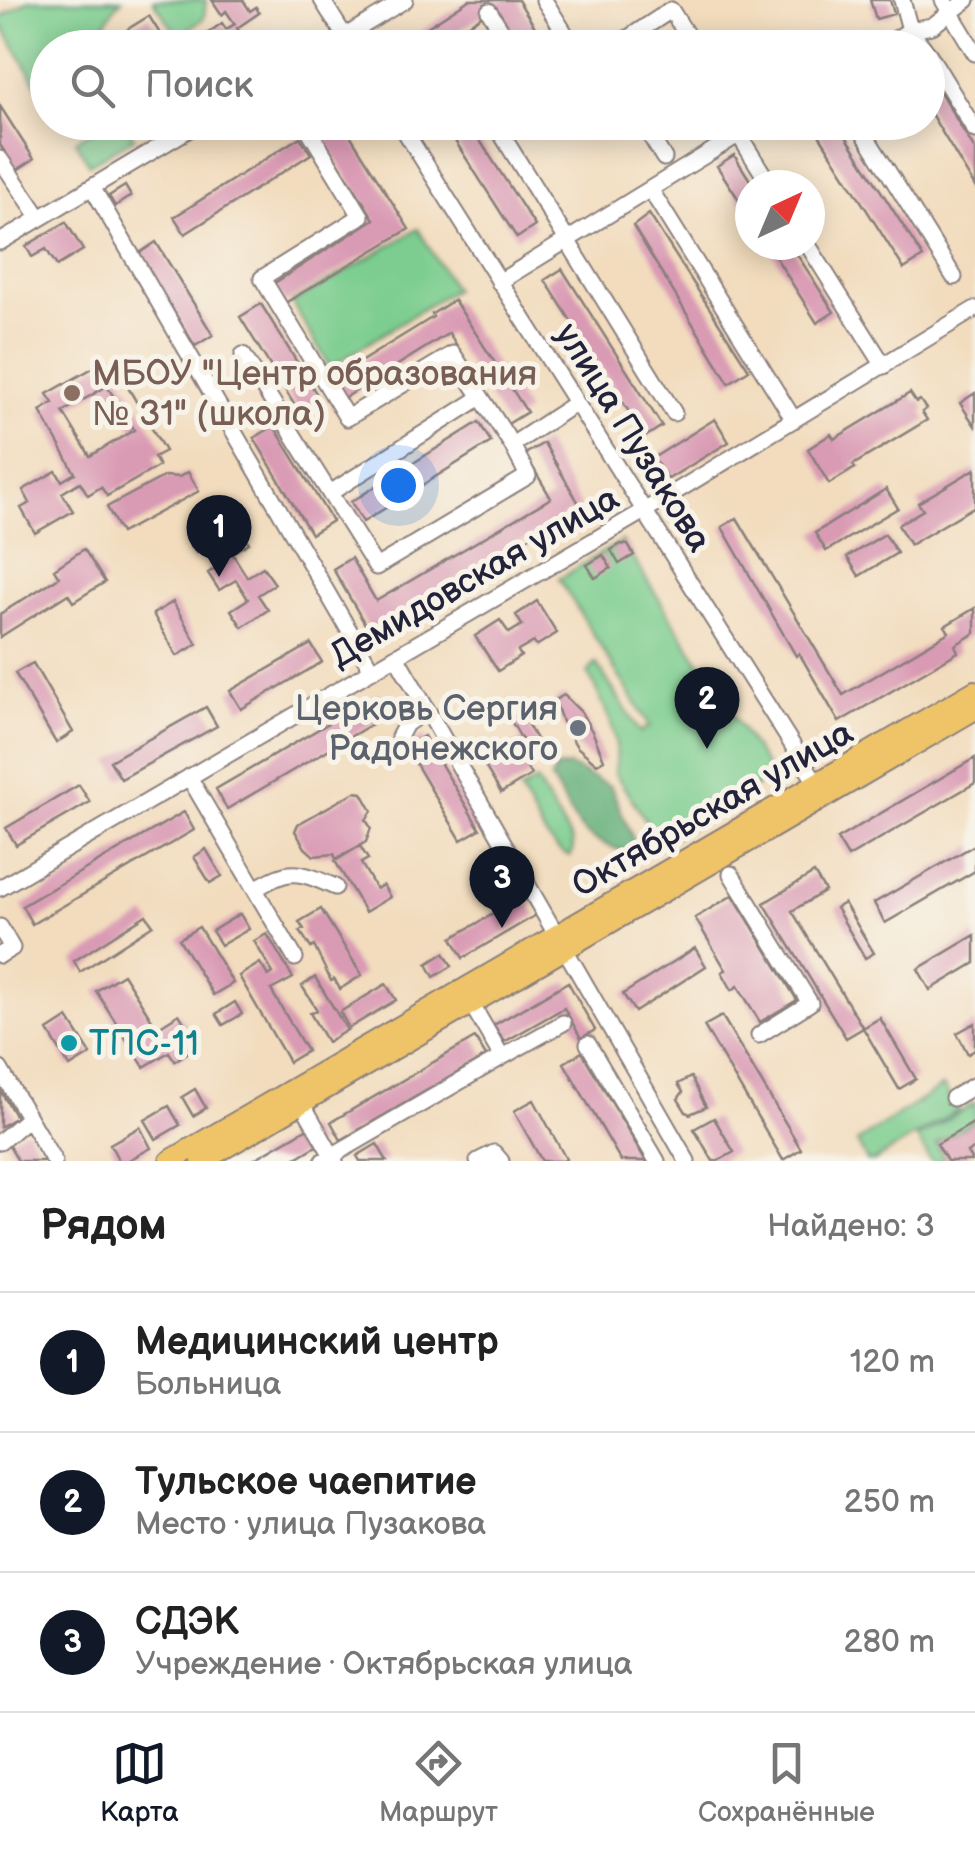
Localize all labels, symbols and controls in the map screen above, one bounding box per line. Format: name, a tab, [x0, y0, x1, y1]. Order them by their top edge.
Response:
search box	[30, 30, 945, 140]
icon: search	[65, 58, 120, 113]
text: Поиск	[145, 63, 253, 108]
north arrow	[735, 170, 825, 260]
street label: улица Пузакова	[545, 316, 720, 560]
place label: МБОУ "Центр образования № 31" (школа)	[92, 353, 537, 436]
marker: МБОУ "Центр образования № 31" (школа)	[61, 382, 83, 404]
your location	[373, 460, 424, 511]
street label: Демидовская улица	[323, 477, 627, 678]
pin: 1	[186, 494, 252, 577]
pin: 2	[674, 666, 740, 749]
place label: Церковь Сергия Радонежского	[295, 688, 558, 771]
street label: Октябрьская улица	[565, 711, 861, 907]
marker: Церковь Сергия Радонежского	[567, 717, 589, 739]
pin: 3	[470, 846, 534, 928]
place label: ТПС-11	[89, 1023, 199, 1066]
marker: ТПС-11	[58, 1032, 80, 1054]
text: Рядом	[40, 1201, 167, 1252]
text: Найдено: 3	[767, 1207, 935, 1246]
text: Медицинский центр	[135, 1320, 499, 1365]
text: 1	[66, 1343, 79, 1382]
text: 120 m	[850, 1343, 935, 1382]
text: Больница	[135, 1365, 281, 1404]
text: Тульское чаепитие	[135, 1460, 476, 1505]
text: 2	[63, 1483, 82, 1522]
text: 250 m	[844, 1483, 935, 1522]
text: Место · улица Пузакова	[135, 1505, 486, 1544]
text: СДЭК	[135, 1600, 239, 1645]
text: 3	[63, 1623, 82, 1662]
text: 280 m	[844, 1623, 935, 1662]
text: Учреждение · Октябрьская улица	[135, 1645, 633, 1684]
tab: Карта	[100, 1736, 179, 1829]
tab: Маршрут	[379, 1736, 498, 1829]
tab: Сохранённые	[698, 1736, 875, 1829]

